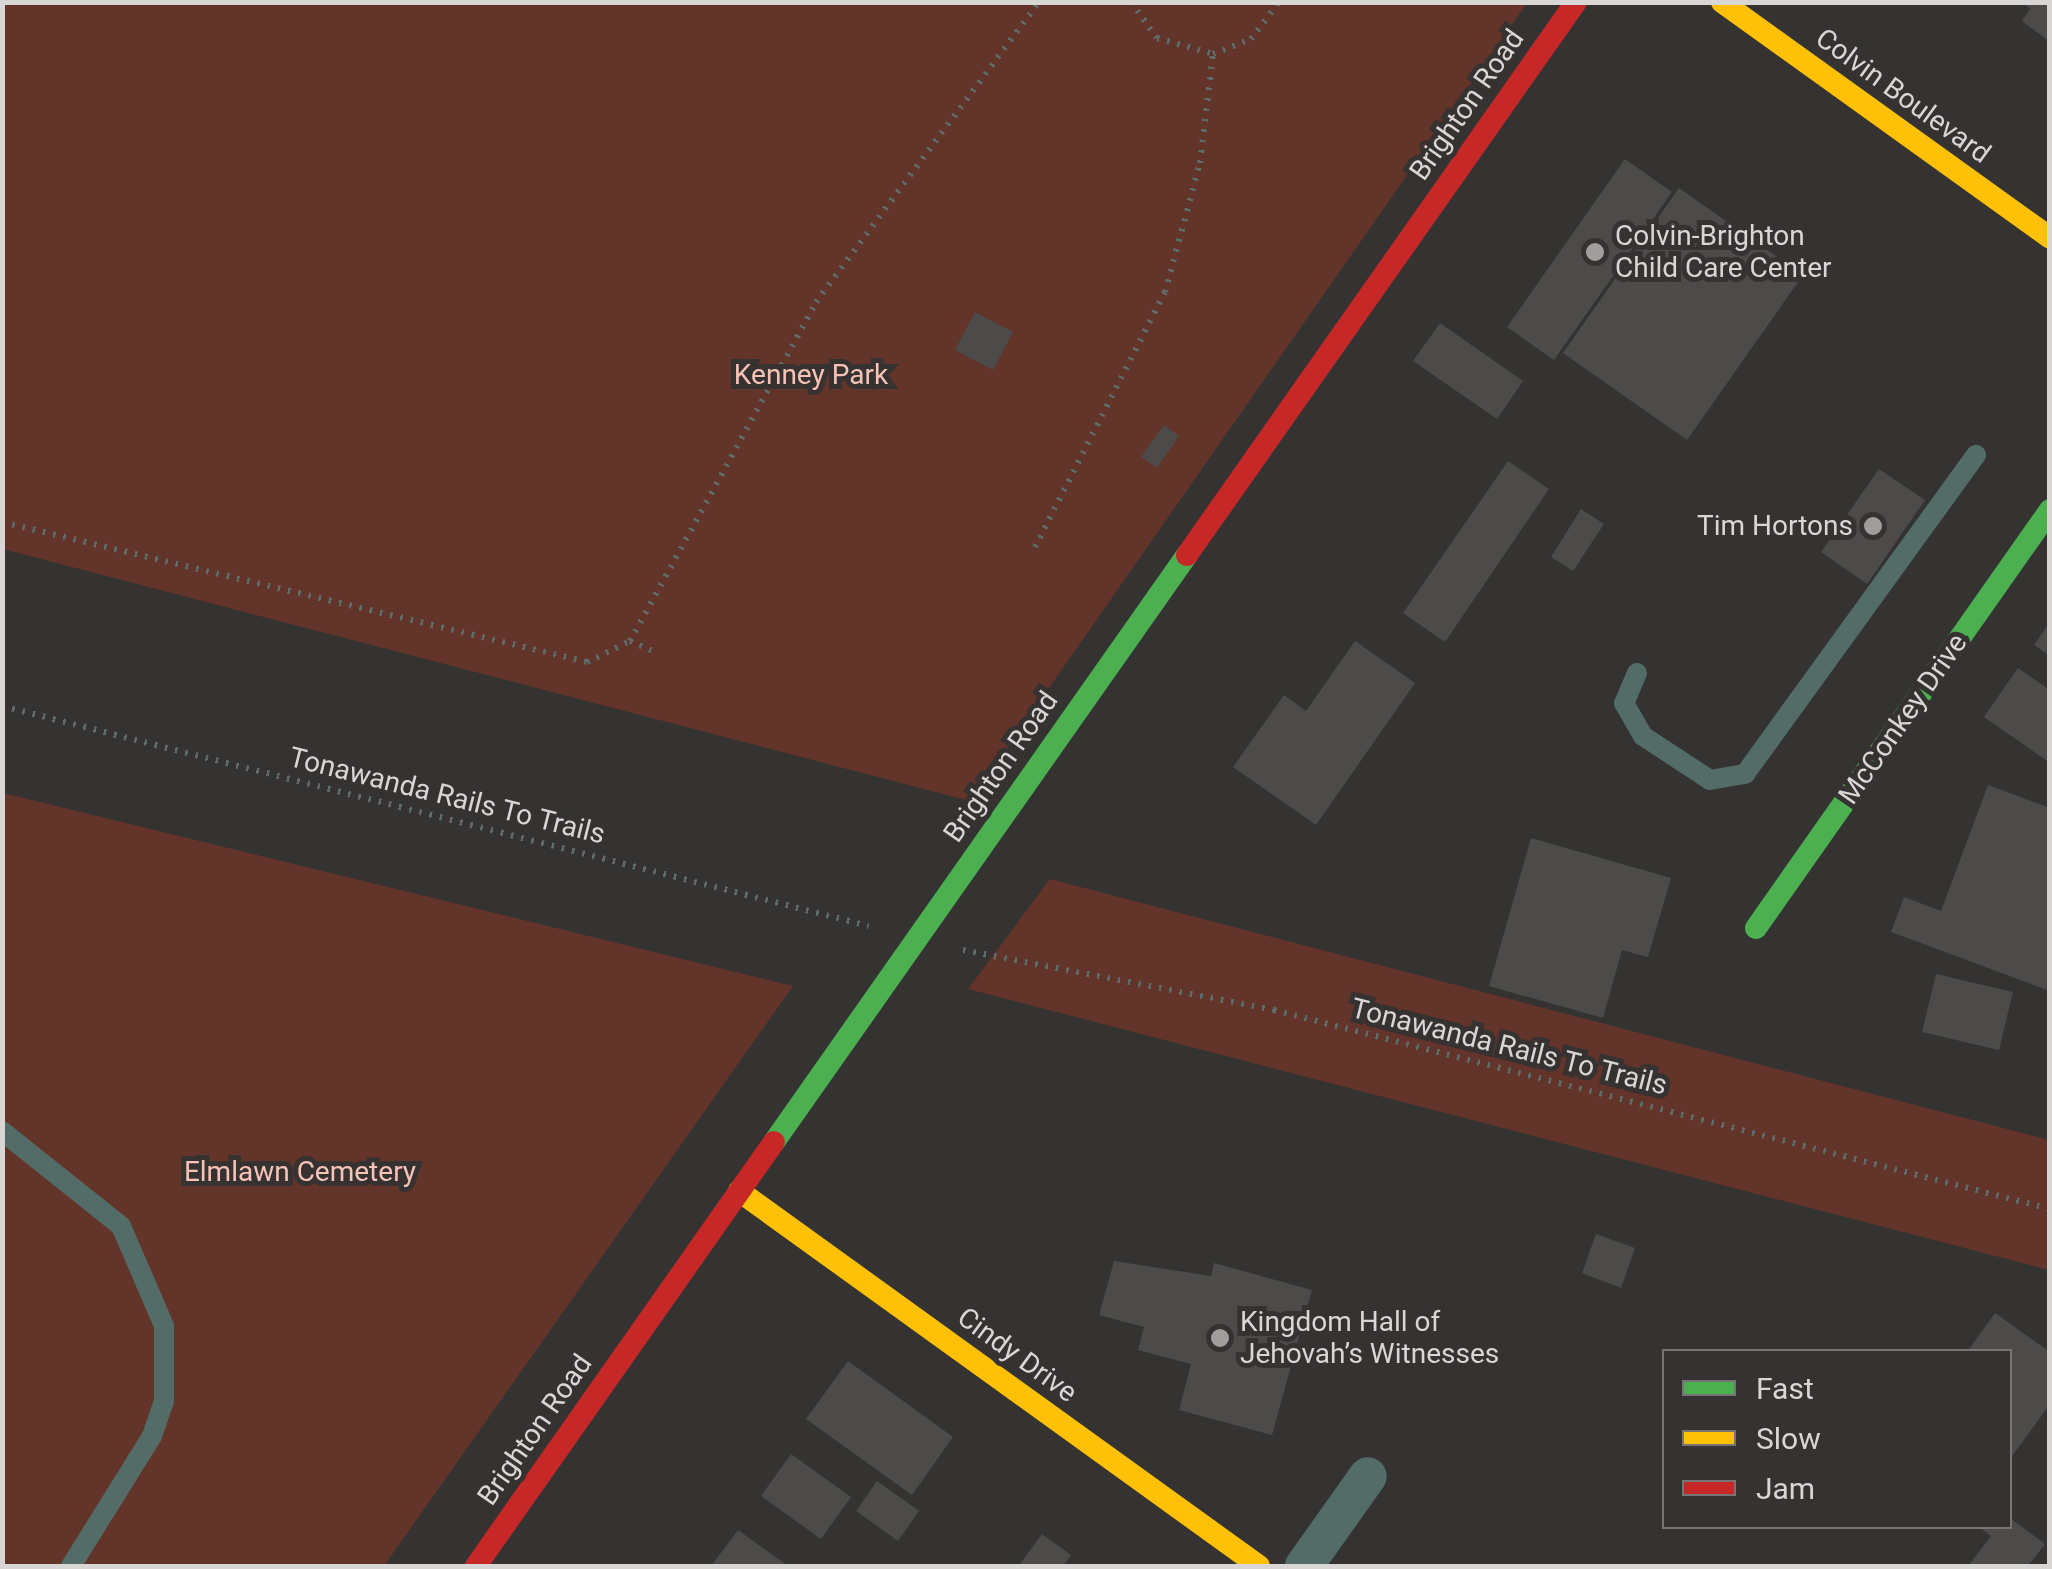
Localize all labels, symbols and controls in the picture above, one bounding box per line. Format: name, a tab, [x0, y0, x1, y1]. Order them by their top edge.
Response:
street label: Colvin Boulevard	[1809, 21, 1997, 171]
street label: Brighton Road	[1403, 23, 1531, 187]
place label: Colvin-Brighton Child Care Center	[1615, 219, 1832, 285]
marker: Colvin-Brighton Child Care Center	[1584, 241, 1606, 263]
park label: Kenney Park	[734, 358, 888, 392]
place label: Tim Hortons	[1697, 509, 1853, 543]
marker: Tim Hortons	[1862, 515, 1884, 537]
street label: McConkey Drive	[1832, 627, 1974, 811]
street label: Brighton Road	[937, 685, 1065, 849]
street label: Tonawanda Rails To Trails	[285, 740, 609, 852]
street label: Tonawanda Rails To Trails	[1347, 991, 1671, 1103]
park label: Elmlawn Cemetery	[184, 1155, 416, 1189]
street label: Cindy Drive	[951, 1300, 1083, 1410]
place label: Kingdom Hall of Jehovah’s Witnesses	[1240, 1305, 1499, 1371]
marker: Kingdom Hall of Jehovah’s Witnesses	[1209, 1327, 1231, 1349]
street label: Brighton Road	[471, 1348, 599, 1512]
legend	[1662, 1349, 2012, 1529]
text: Fast	[1756, 1371, 1814, 1406]
text: Slow	[1756, 1421, 1821, 1456]
text: Jam	[1756, 1471, 1815, 1506]

